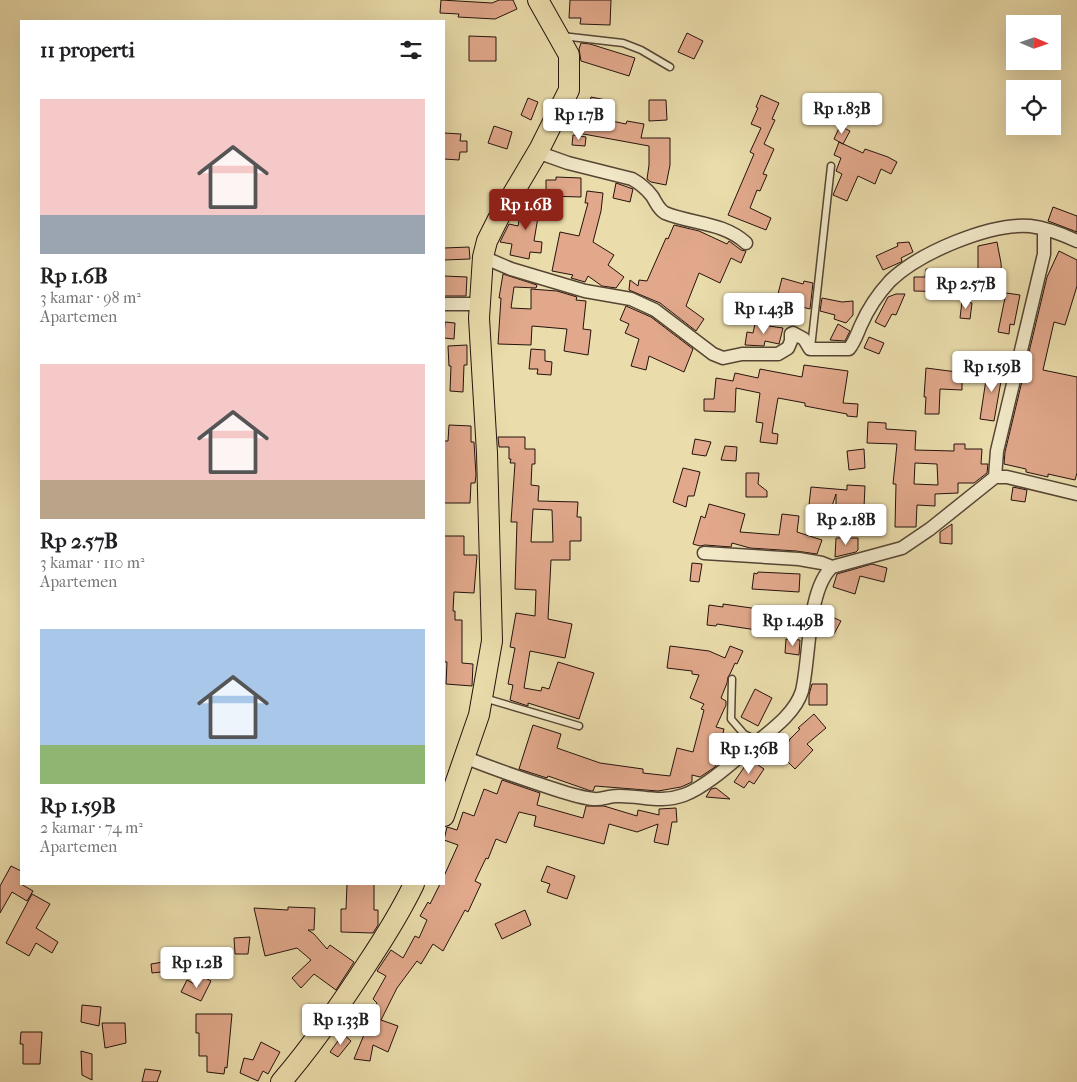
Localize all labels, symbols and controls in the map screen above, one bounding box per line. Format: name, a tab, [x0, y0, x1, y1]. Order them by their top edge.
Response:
north arrow	[1006, 15, 1061, 70]
map controls	[1006, 15, 1061, 135]
icon: filters	[397, 36, 425, 64]
text: 11 properti	[40, 38, 135, 62]
button: locate	[1006, 80, 1061, 135]
pin: Rp 1.83B	[790, 92, 894, 135]
pin: Rp 1.7B	[533, 98, 625, 141]
text: Rp 1.83B	[813, 99, 871, 118]
text: Rp 1.7B	[554, 105, 604, 124]
icon: home	[188, 132, 278, 222]
pin: Rp 1.6B	[480, 188, 572, 231]
text: Rp 1.6B	[500, 195, 552, 214]
text: Rp 1.6B	[40, 264, 108, 288]
pin: Rp 2.57B	[914, 268, 1018, 310]
text: Rp 2.57B	[936, 274, 996, 293]
text: 3 kamar · 98 m²	[40, 288, 141, 307]
pin: Rp 1.43B	[712, 292, 816, 335]
text: Rp 1.43B	[734, 299, 794, 318]
text: Apartemen	[40, 307, 117, 326]
pin: Rp 1.59B	[940, 350, 1044, 393]
text: Rp 1.59B	[963, 357, 1021, 376]
icon: home	[188, 397, 278, 487]
pin: Rp 2.18B	[794, 504, 898, 546]
text: Rp 2.18B	[816, 510, 876, 529]
text: Rp 2.57B	[40, 529, 118, 553]
text: 3 kamar · 110 m²	[40, 553, 145, 572]
text: Apartemen	[40, 572, 117, 591]
pin: Rp 1.49B	[741, 604, 845, 647]
text: Rp 1.49B	[762, 611, 824, 630]
icon: home	[188, 662, 278, 752]
pin: Rp 1.36B	[697, 732, 801, 775]
text: Rp 1.36B	[720, 739, 778, 758]
text: Rp 1.59B	[40, 794, 116, 818]
text: 2 kamar · 74 m²	[40, 818, 143, 837]
text: Apartemen	[40, 837, 117, 856]
pin: Rp 1.2B	[151, 946, 243, 989]
text: Rp 1.2B	[171, 953, 223, 972]
pin: Rp 1.33B	[289, 1004, 393, 1046]
text: Rp 1.33B	[313, 1010, 369, 1029]

